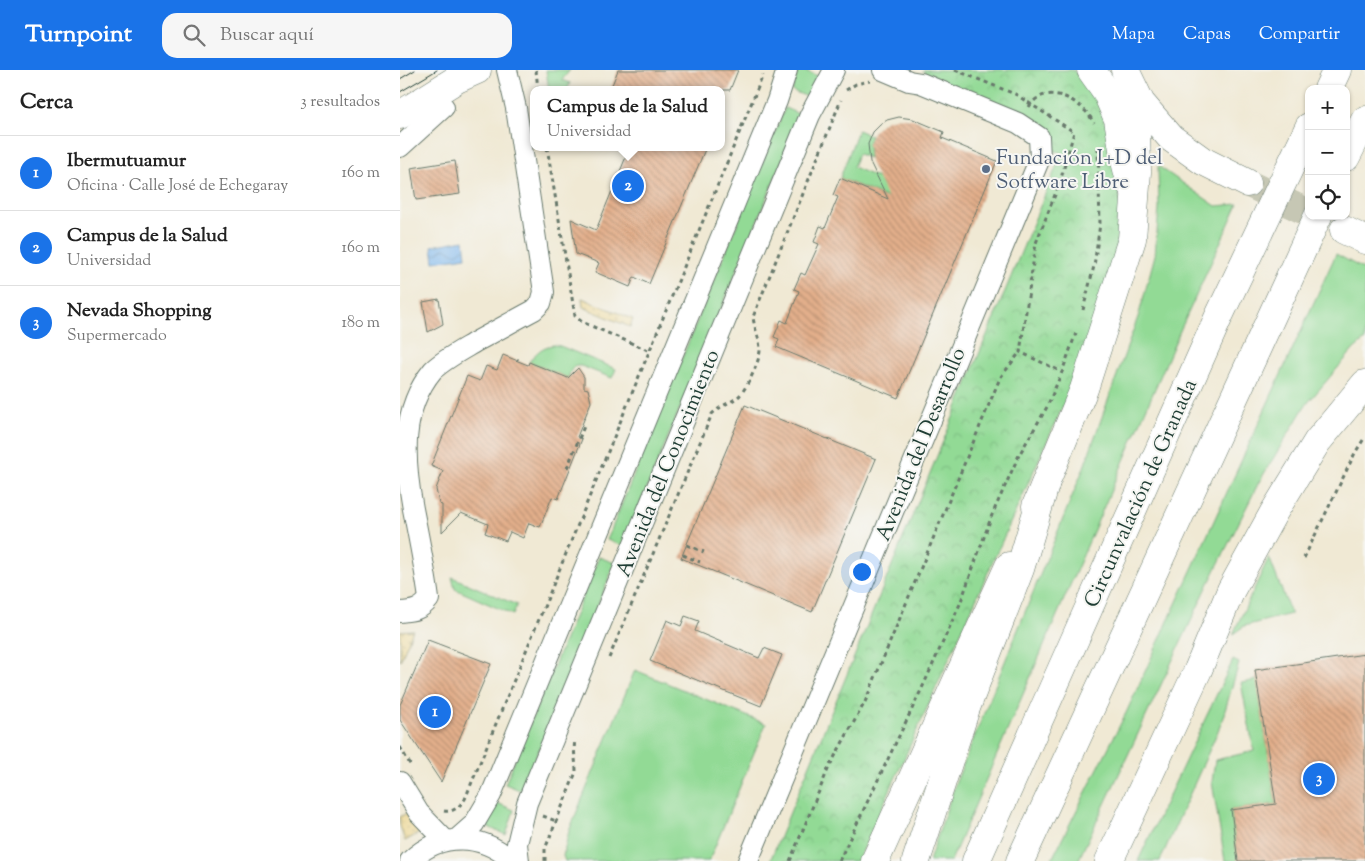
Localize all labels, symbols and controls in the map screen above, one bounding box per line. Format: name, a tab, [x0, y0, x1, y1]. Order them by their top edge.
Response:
search box	[162, 13, 512, 58]
text: Turnpoint	[25, 18, 132, 52]
icon: search	[180, 21, 208, 49]
text: Buscar aquí	[220, 22, 314, 49]
text: Mapa	[1112, 22, 1155, 48]
text: Capas	[1183, 22, 1231, 48]
text: Compartir	[1259, 22, 1340, 48]
map controls	[1305, 85, 1350, 220]
button: +	[1305, 85, 1350, 130]
popup	[530, 86, 725, 151]
text: Cerca	[20, 88, 73, 118]
text: 3 resultados	[300, 91, 380, 114]
text: Campus de la Salud	[547, 94, 708, 121]
text: Universidad	[547, 121, 631, 144]
button: −	[1305, 130, 1350, 175]
place label: Fundación I+D del Sotfware Libre	[996, 144, 1163, 198]
text: Ibermutuamur	[67, 148, 186, 175]
text: 1	[33, 162, 39, 185]
text: 160 m	[342, 162, 380, 185]
marker: Fundación I+D del Sotfware Libre	[980, 163, 992, 175]
pin: 2	[612, 167, 644, 205]
text: Oficina · Calle José de Echegaray	[67, 175, 288, 198]
button: locate	[1305, 175, 1350, 220]
text: Campus de la Salud	[67, 223, 228, 250]
text: 2	[32, 237, 40, 260]
text: 160 m	[342, 237, 380, 260]
text: Universidad	[67, 250, 151, 273]
text: Nevada Shopping	[67, 298, 212, 325]
text: 3	[33, 312, 39, 335]
text: 180 m	[341, 312, 380, 335]
text: Supermercado	[67, 325, 167, 348]
street label: Avenida del Desarrollo	[869, 344, 974, 546]
street label: Avenida del Conocimiento	[609, 346, 728, 582]
street label: Circunvalación de Granada	[1078, 374, 1206, 613]
your location	[849, 559, 875, 585]
pin: 1	[419, 693, 451, 731]
pin: 3	[1303, 760, 1335, 798]

